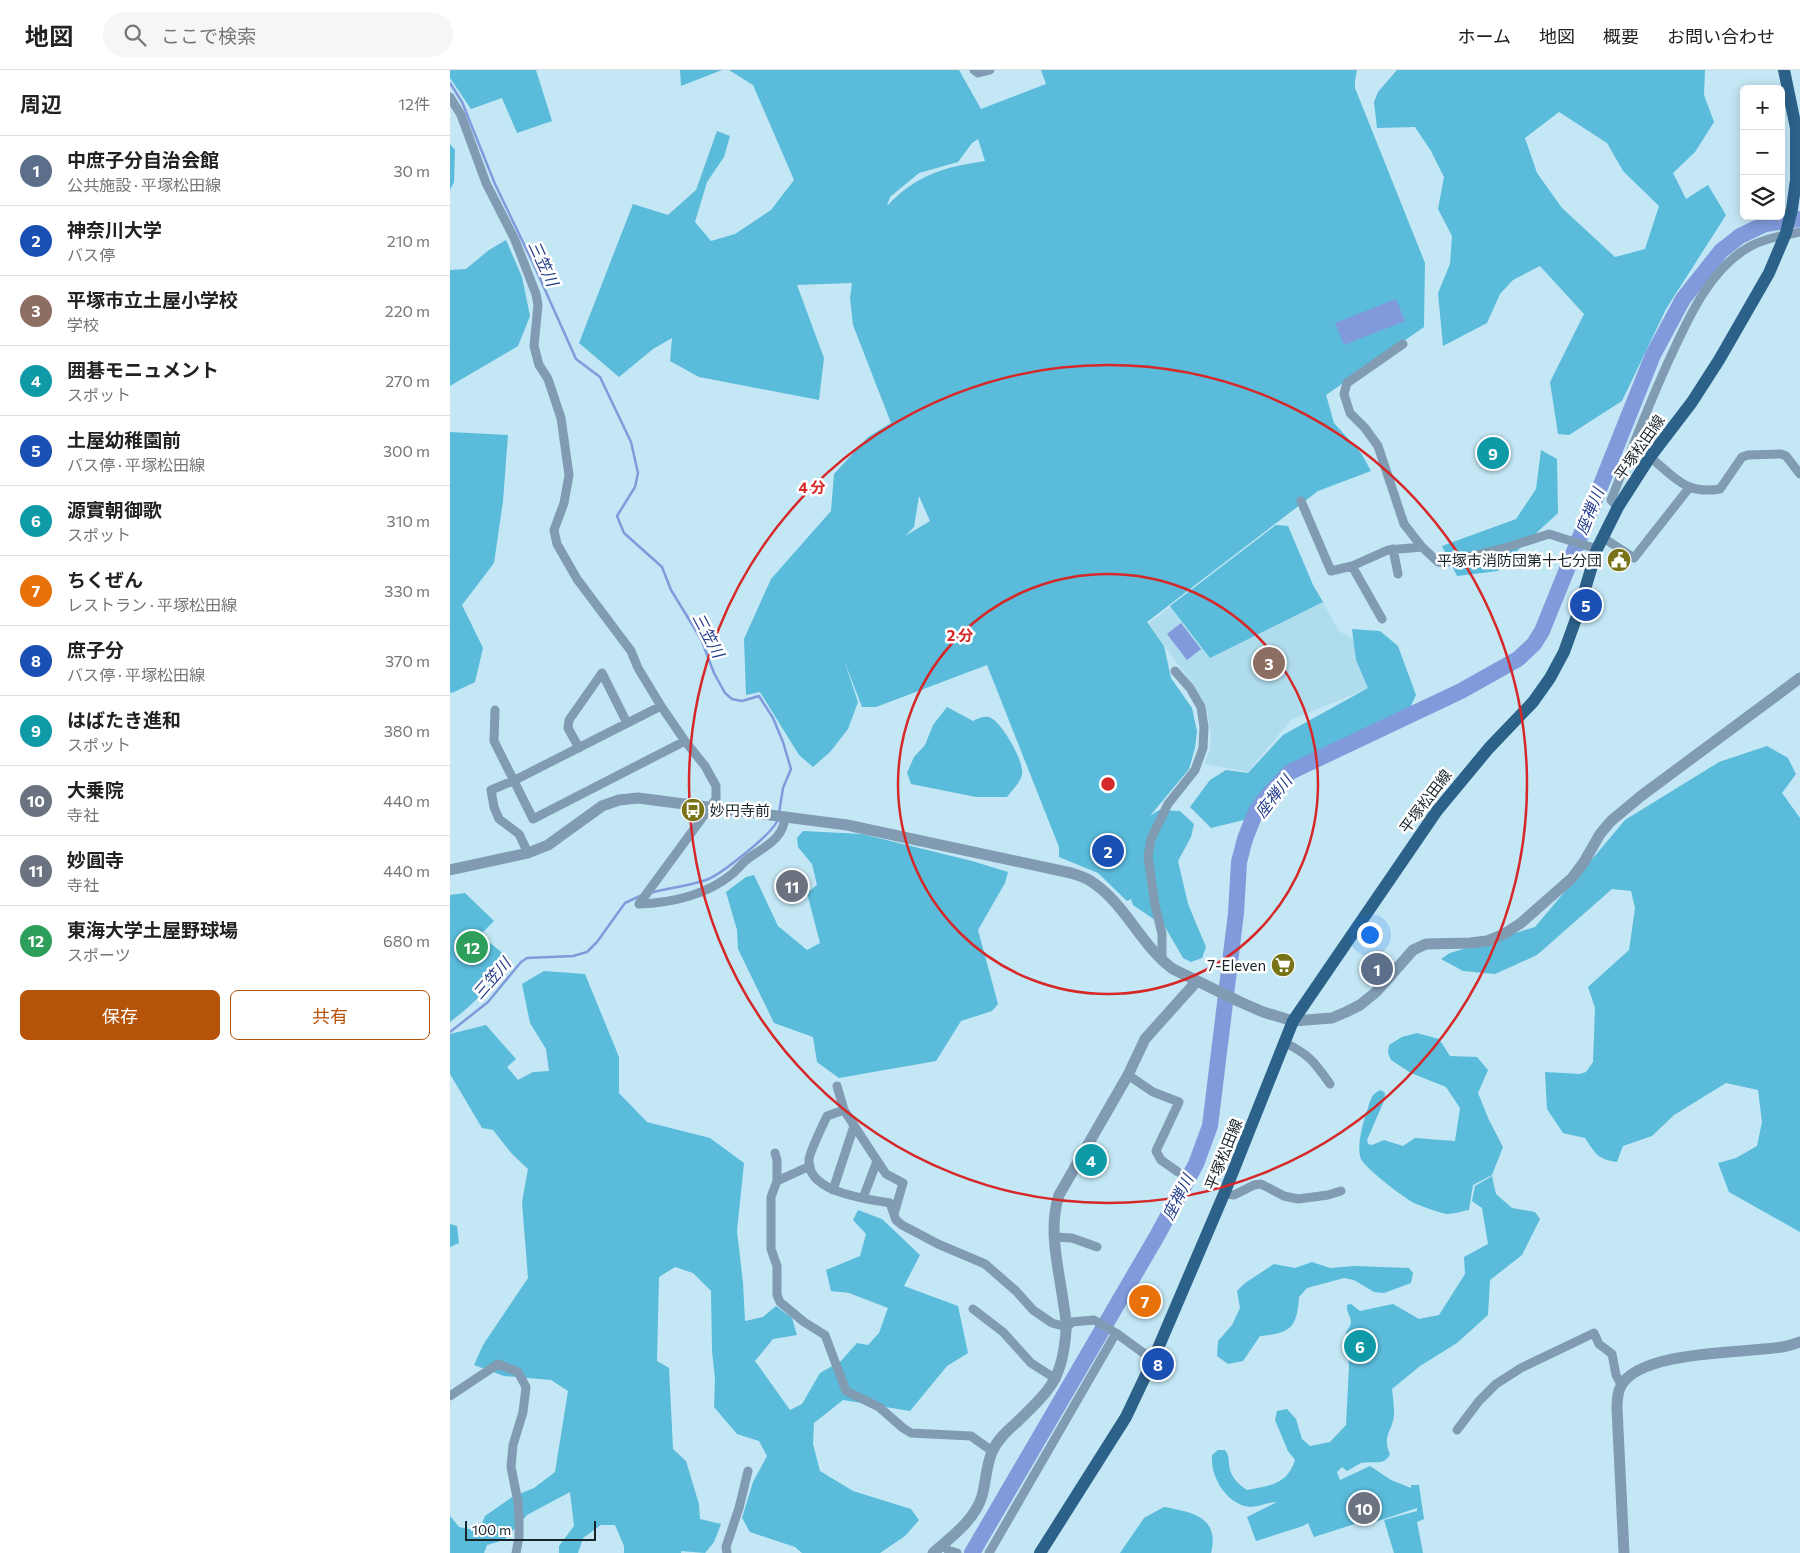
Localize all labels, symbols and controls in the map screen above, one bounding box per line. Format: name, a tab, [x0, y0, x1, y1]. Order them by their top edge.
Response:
search box	[103, 12, 453, 57]
text: 地図	[25, 21, 73, 50]
icon: search	[121, 21, 149, 49]
text: ここで検索	[161, 24, 256, 47]
text: ホーム	[1458, 25, 1511, 47]
text: 地図	[1539, 25, 1575, 47]
text: 概要	[1603, 25, 1639, 47]
text: お問い合わせ	[1667, 25, 1775, 47]
map controls	[1740, 85, 1785, 220]
button: +	[1740, 85, 1785, 130]
text: 周辺	[20, 91, 62, 116]
text: 12件	[398, 94, 430, 113]
button: −	[1740, 130, 1785, 175]
text: 中庶子分自治会館	[67, 148, 219, 171]
text: 1	[32, 161, 40, 180]
text: 30 m	[393, 161, 430, 180]
text: 公共施設 · 平塚松田線	[67, 175, 221, 194]
button: layers	[1740, 175, 1785, 220]
text: 神奈川大学	[67, 218, 162, 241]
text: 2	[31, 231, 41, 250]
text: 210 m	[387, 231, 430, 250]
water label: 三笠川	[525, 237, 564, 291]
text: バス停	[67, 245, 115, 264]
text: 平塚市立土屋小学校	[67, 288, 238, 311]
text: 3	[31, 301, 41, 320]
text: 220 m	[385, 301, 430, 320]
text: 学校	[67, 315, 99, 334]
text: 囲碁モニュメント	[67, 358, 219, 381]
text: 4	[31, 371, 41, 390]
text: 270 m	[385, 371, 430, 390]
text: スポット	[67, 385, 131, 404]
street label: 平塚松田線	[1610, 411, 1668, 483]
text: 土屋幼稚園前	[67, 428, 181, 451]
pin: 9	[1477, 434, 1509, 472]
text: 5	[31, 441, 41, 460]
text: 300 m	[383, 441, 430, 460]
text: バス停 · 平塚松田線	[67, 455, 205, 474]
text: 4 分	[798, 478, 826, 496]
water label: 座禅川	[1571, 483, 1608, 537]
text: 源實朝御歌	[67, 498, 162, 521]
text: 6	[31, 511, 41, 530]
text: 310 m	[387, 511, 430, 530]
text: スポット	[67, 525, 131, 544]
public building icon: 平塚市消防団第十七分団	[1606, 547, 1632, 573]
place label: 平塚市消防団第十七分団	[1437, 551, 1602, 569]
text: ちくぜん	[67, 568, 143, 591]
text: 7	[32, 581, 40, 600]
text: 330 m	[384, 581, 430, 600]
pin: 5	[1570, 586, 1602, 624]
text: レストラン · 平塚松田線	[67, 595, 237, 614]
water label: 三笠川	[689, 609, 730, 662]
text: 2 分	[947, 626, 973, 644]
text: 庶子分	[67, 638, 124, 661]
pin: 3	[1253, 644, 1285, 682]
text: 8	[31, 651, 41, 670]
text: 370 m	[385, 651, 430, 670]
text: バス停 · 平塚松田線	[67, 665, 205, 684]
text: はばたき進和	[67, 708, 181, 731]
text: 9	[31, 721, 41, 740]
text: 380 m	[384, 721, 430, 740]
text: スポット	[67, 735, 131, 754]
street label: 平塚松田線	[1395, 766, 1455, 836]
water label: 座禅川	[1251, 770, 1296, 821]
centre of rings	[1099, 775, 1117, 793]
text: 大乗院	[67, 778, 124, 801]
text: 10	[27, 791, 45, 810]
text: 440 m	[383, 791, 430, 810]
bus stop icon: 妙円寺前	[680, 797, 706, 823]
place label: 妙円寺前	[710, 801, 770, 819]
text: 寺社	[67, 805, 99, 824]
pin: 2	[1092, 832, 1124, 870]
text: 妙圓寺	[67, 848, 124, 871]
text: 11	[29, 861, 43, 880]
text: 440 m	[383, 861, 430, 880]
pin: 11	[776, 867, 808, 905]
text: 寺社	[67, 875, 99, 894]
text: 東海大学土屋野球場	[67, 918, 238, 941]
your location	[1357, 922, 1383, 948]
pin: 12	[456, 928, 488, 966]
text: 12	[28, 931, 44, 950]
text: 680 m	[383, 931, 430, 950]
text: スポーツ	[67, 945, 131, 964]
pin: 1	[1361, 950, 1393, 988]
water label: 三笠川	[468, 952, 515, 1002]
supermarket icon: 7-Eleven	[1270, 952, 1296, 978]
place label: 7-Eleven	[1207, 956, 1266, 974]
button: 保存	[20, 990, 220, 1040]
button: 共有	[230, 990, 430, 1040]
street label: 平塚松田線	[1201, 1116, 1245, 1192]
pin: 4	[1075, 1141, 1107, 1179]
water label: 座禅川	[1158, 1170, 1197, 1223]
pin: 7	[1129, 1282, 1161, 1320]
pin: 6	[1344, 1327, 1376, 1365]
pin: 8	[1142, 1345, 1174, 1383]
pin: 10	[1348, 1489, 1380, 1527]
scale bar	[465, 1518, 596, 1541]
text: 100 m	[472, 1521, 511, 1538]

